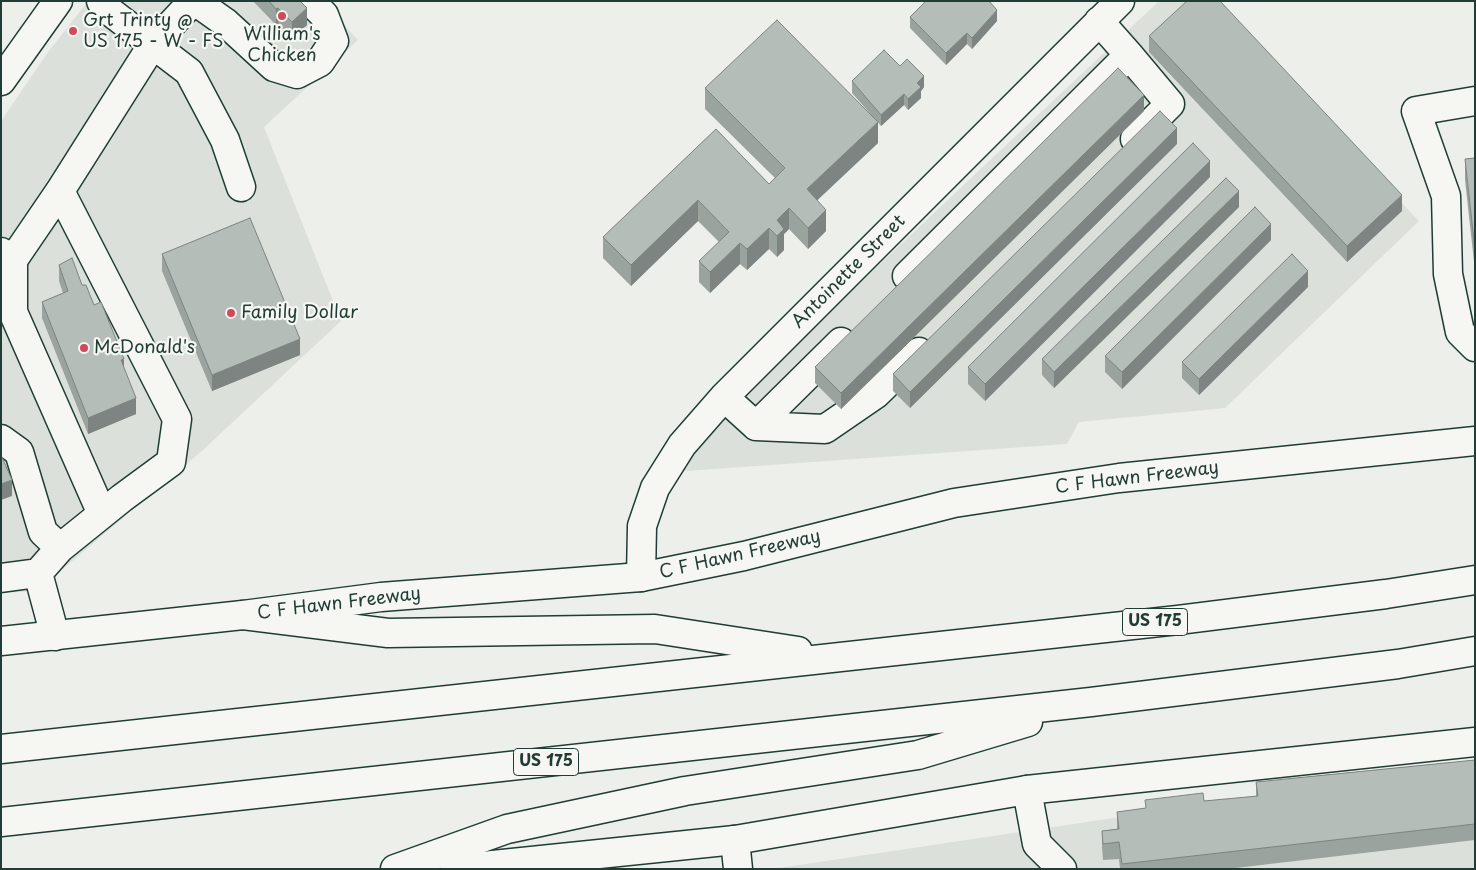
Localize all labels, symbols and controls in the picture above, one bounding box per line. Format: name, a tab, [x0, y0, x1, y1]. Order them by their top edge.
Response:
place label: Grt Trinty @ US 175 - W - FS	[83, 10, 223, 52]
marker: William's Chicken	[276, 10, 288, 22]
place label: William's Chicken	[243, 24, 321, 66]
marker: Grt Trinty @ US 175 - W - FS	[67, 25, 79, 37]
street label: Antoinette Street	[788, 211, 910, 333]
place label: Family Dollar	[241, 302, 358, 324]
marker: Family Dollar	[225, 307, 237, 319]
place label: McDonald's	[94, 337, 195, 359]
marker: McDonald's	[78, 342, 90, 354]
street label: C F Hawn Freeway	[1054, 457, 1220, 499]
street label: C F Hawn Freeway	[657, 526, 823, 584]
street label: C F Hawn Freeway	[256, 583, 422, 625]
road number: US 175	[1122, 608, 1188, 636]
road number: US 175	[514, 749, 578, 776]

